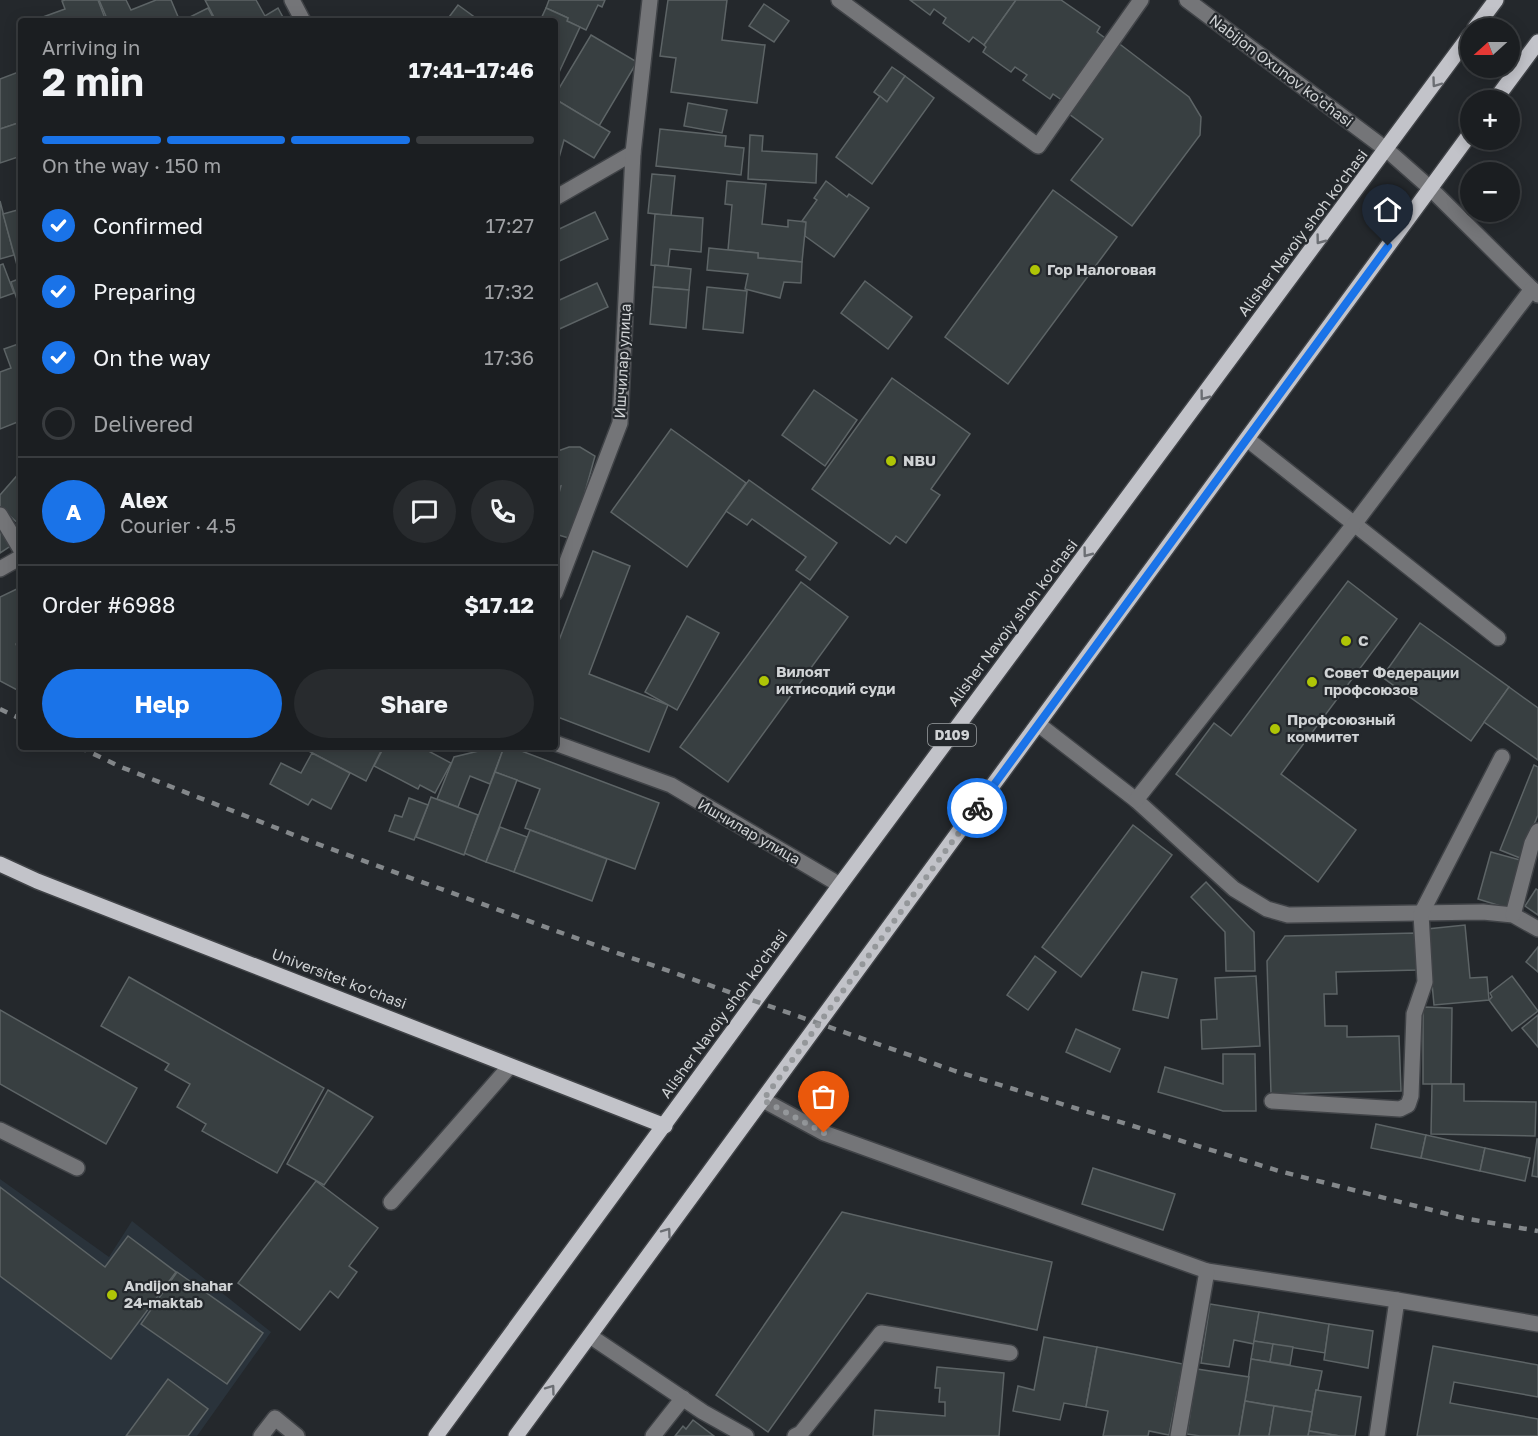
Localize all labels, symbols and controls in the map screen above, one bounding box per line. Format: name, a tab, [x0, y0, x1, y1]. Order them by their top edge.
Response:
street label: Nabijon Oxunov ko'chasi	[1206, 10, 1357, 130]
north arrow	[1460, 18, 1520, 78]
map controls	[1460, 18, 1520, 222]
text: Arriving in	[42, 35, 140, 59]
text: 17:41–17:46	[409, 56, 534, 83]
text: 2 min	[42, 58, 144, 105]
one-way arrow	[1432, 76, 1443, 87]
button: +	[1460, 90, 1520, 150]
street label: Alisher Navoiy shoh ko'chasi	[1234, 145, 1371, 319]
text: On the way · 150 m	[42, 153, 221, 177]
button: −	[1460, 162, 1520, 222]
pin	[1362, 184, 1413, 246]
icon: home	[1371, 193, 1404, 226]
icon: check	[42, 209, 75, 242]
text: Confirmed	[93, 212, 203, 239]
text: 17:27	[486, 213, 534, 237]
one-way arrow	[1316, 233, 1327, 244]
place label: Гор Налоговая	[1047, 260, 1156, 278]
marker: Гор Налоговая	[1028, 263, 1042, 277]
icon: check	[42, 275, 75, 308]
text: Preparing	[93, 278, 196, 305]
text: 17:32	[484, 279, 534, 303]
street label: Ишчилар улица	[610, 303, 634, 419]
icon: check	[42, 341, 75, 374]
text: On the way	[93, 344, 211, 371]
text: 17:36	[484, 345, 534, 369]
one-way arrow	[1200, 390, 1211, 401]
text: Delivered	[93, 410, 193, 437]
place label: NBU	[903, 451, 936, 469]
marker: NBU	[884, 454, 898, 468]
button: chat	[393, 480, 456, 543]
button: phone	[471, 480, 534, 543]
text: Alex	[120, 486, 168, 513]
text: A	[66, 498, 81, 525]
text: Courier · 4.5	[120, 513, 236, 537]
street label: Alisher Navoiy shoh ko'chasi	[944, 535, 1081, 709]
one-way arrow	[1084, 546, 1095, 557]
text: Order #6988	[42, 591, 175, 618]
text: $17.12	[464, 591, 534, 618]
place label: С	[1358, 631, 1369, 649]
marker: С	[1339, 634, 1353, 648]
place label: Вилоят иктисодий суди	[776, 662, 895, 697]
place label: Совет Федерации профсоюзов	[1324, 663, 1459, 698]
button: Help	[42, 669, 282, 738]
button: Share	[294, 669, 534, 738]
marker: Вилоят иктисодий суди	[757, 674, 771, 688]
marker: Совет Федерации профсоюзов	[1305, 675, 1319, 689]
place label: Профсоюзный коммитет	[1287, 710, 1395, 745]
marker: Профсоюзный коммитет	[1268, 722, 1282, 736]
road number: D109	[928, 724, 976, 746]
courier	[947, 778, 1007, 838]
icon: bike	[961, 792, 994, 825]
street label: Ишчилар улица	[695, 795, 804, 868]
street label: Alisher Navoiy shoh ko'chasi	[656, 926, 790, 1101]
street label: Universitet kо‘chasi	[269, 944, 409, 1012]
pin	[798, 1071, 849, 1133]
icon: bag	[807, 1080, 840, 1113]
one-way arrow	[659, 1227, 670, 1238]
place label: Andijon shahar 24-maktab	[124, 1276, 233, 1311]
marker: Andijon shahar 24-maktab	[105, 1288, 119, 1302]
one-way arrow	[544, 1384, 555, 1395]

